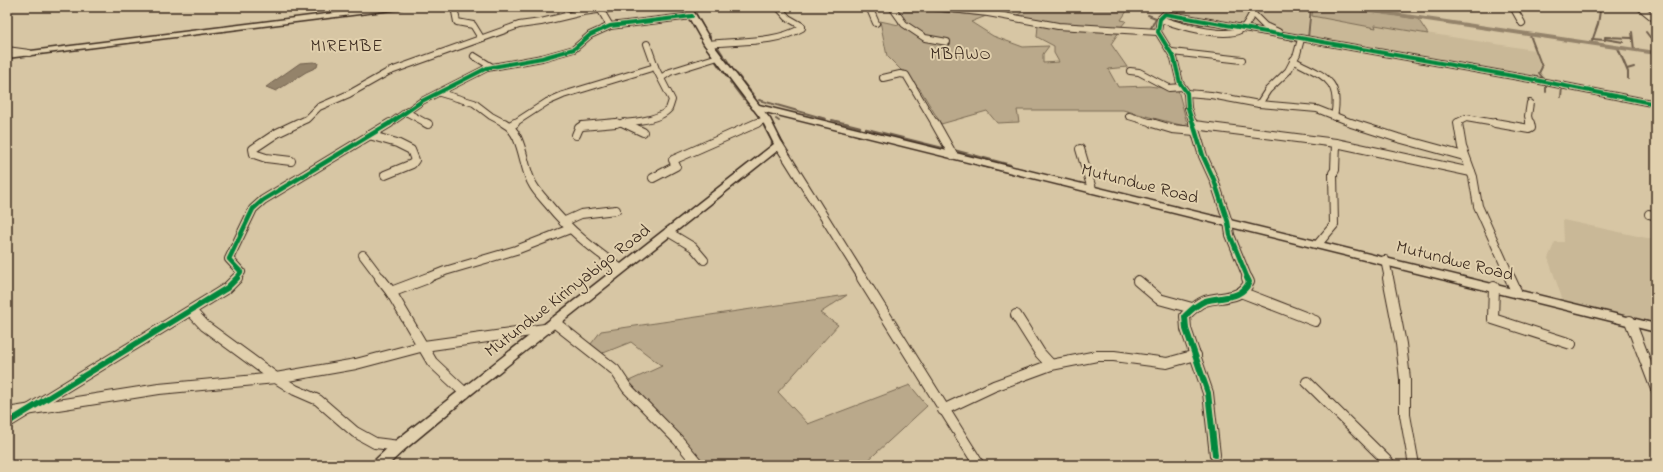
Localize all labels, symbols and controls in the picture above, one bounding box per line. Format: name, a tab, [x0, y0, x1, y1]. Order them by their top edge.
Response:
district label: MIREMBE	[310, 34, 384, 59]
district label: MBAWO	[930, 42, 992, 67]
street label: Mutundwe Road	[1078, 158, 1201, 212]
street label: Mutundwe Kirinyabigo Road	[480, 219, 657, 365]
street label: Mutundwe Road	[1393, 235, 1516, 289]

